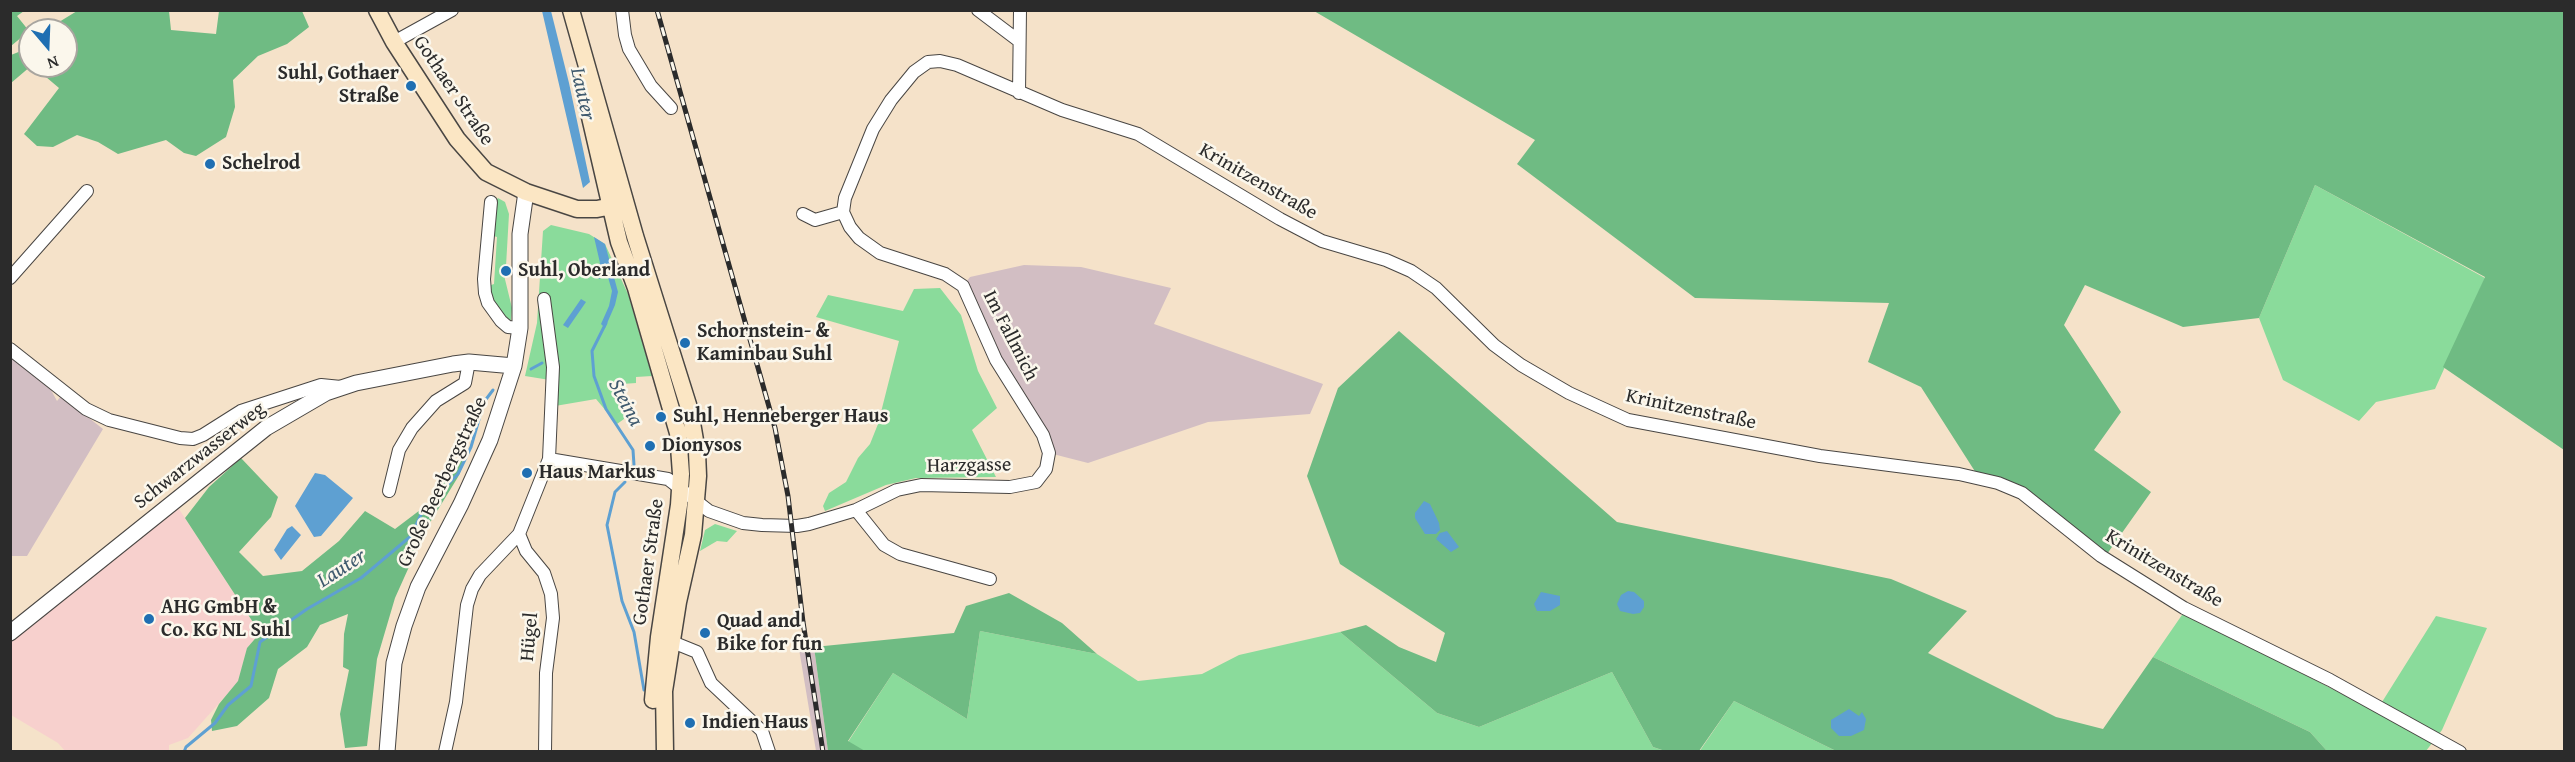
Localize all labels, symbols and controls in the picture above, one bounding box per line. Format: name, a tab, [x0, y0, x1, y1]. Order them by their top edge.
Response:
north arrow	[18, 18, 78, 78]
street label: Gothaer Straße	[407, 32, 499, 150]
text: N	[44, 50, 62, 76]
place label: Suhl, Gothaer Straße	[278, 62, 399, 109]
water label: Lauter	[564, 65, 600, 123]
marker: Suhl, Gothaer Straße	[404, 79, 418, 93]
street label: Krinitzenstraße	[1195, 138, 1321, 226]
place label: Schelrod	[222, 152, 300, 176]
marker: Schelrod	[203, 157, 217, 171]
place label: Suhl, Oberland	[518, 259, 650, 283]
marker: Suhl, Oberland	[499, 264, 513, 278]
street label: Im Fallmich	[977, 287, 1043, 385]
place label: Schornstein- & Kaminbau Suhl	[697, 320, 832, 367]
marker: Schornstein- & Kaminbau Suhl	[678, 336, 692, 350]
water label: Steina	[602, 375, 648, 431]
street label: Krinitzenstraße	[1624, 384, 1758, 436]
street label: Große Beerbergstraße	[393, 393, 493, 571]
street label: Schwarzwasserweg	[130, 397, 270, 515]
place label: Suhl, Henneberger Haus	[673, 405, 888, 429]
marker: Suhl, Henneberger Haus	[654, 410, 668, 424]
place label: Dionysos	[662, 434, 742, 458]
marker: Dionysos	[643, 439, 657, 453]
street label: Harzgasse	[927, 453, 1011, 479]
place label: Haus Markus	[539, 461, 656, 485]
marker: Haus Markus	[520, 466, 534, 480]
street label: Gothaer Straße	[628, 497, 670, 627]
street label: Krinitzenstraße	[2101, 525, 2227, 613]
water label: Lauter	[313, 544, 371, 594]
place label: AHG GmbH & Co. KG NL Suhl	[161, 596, 290, 643]
place label: Quad and Bike for fun	[717, 610, 822, 657]
marker: AHG GmbH & Co. KG NL Suhl	[142, 612, 156, 626]
street label: Hügel	[516, 612, 544, 662]
marker: Quad and Bike for fun	[698, 626, 712, 640]
place label: Indien Haus	[702, 711, 808, 735]
marker: Indien Haus	[683, 716, 697, 730]

